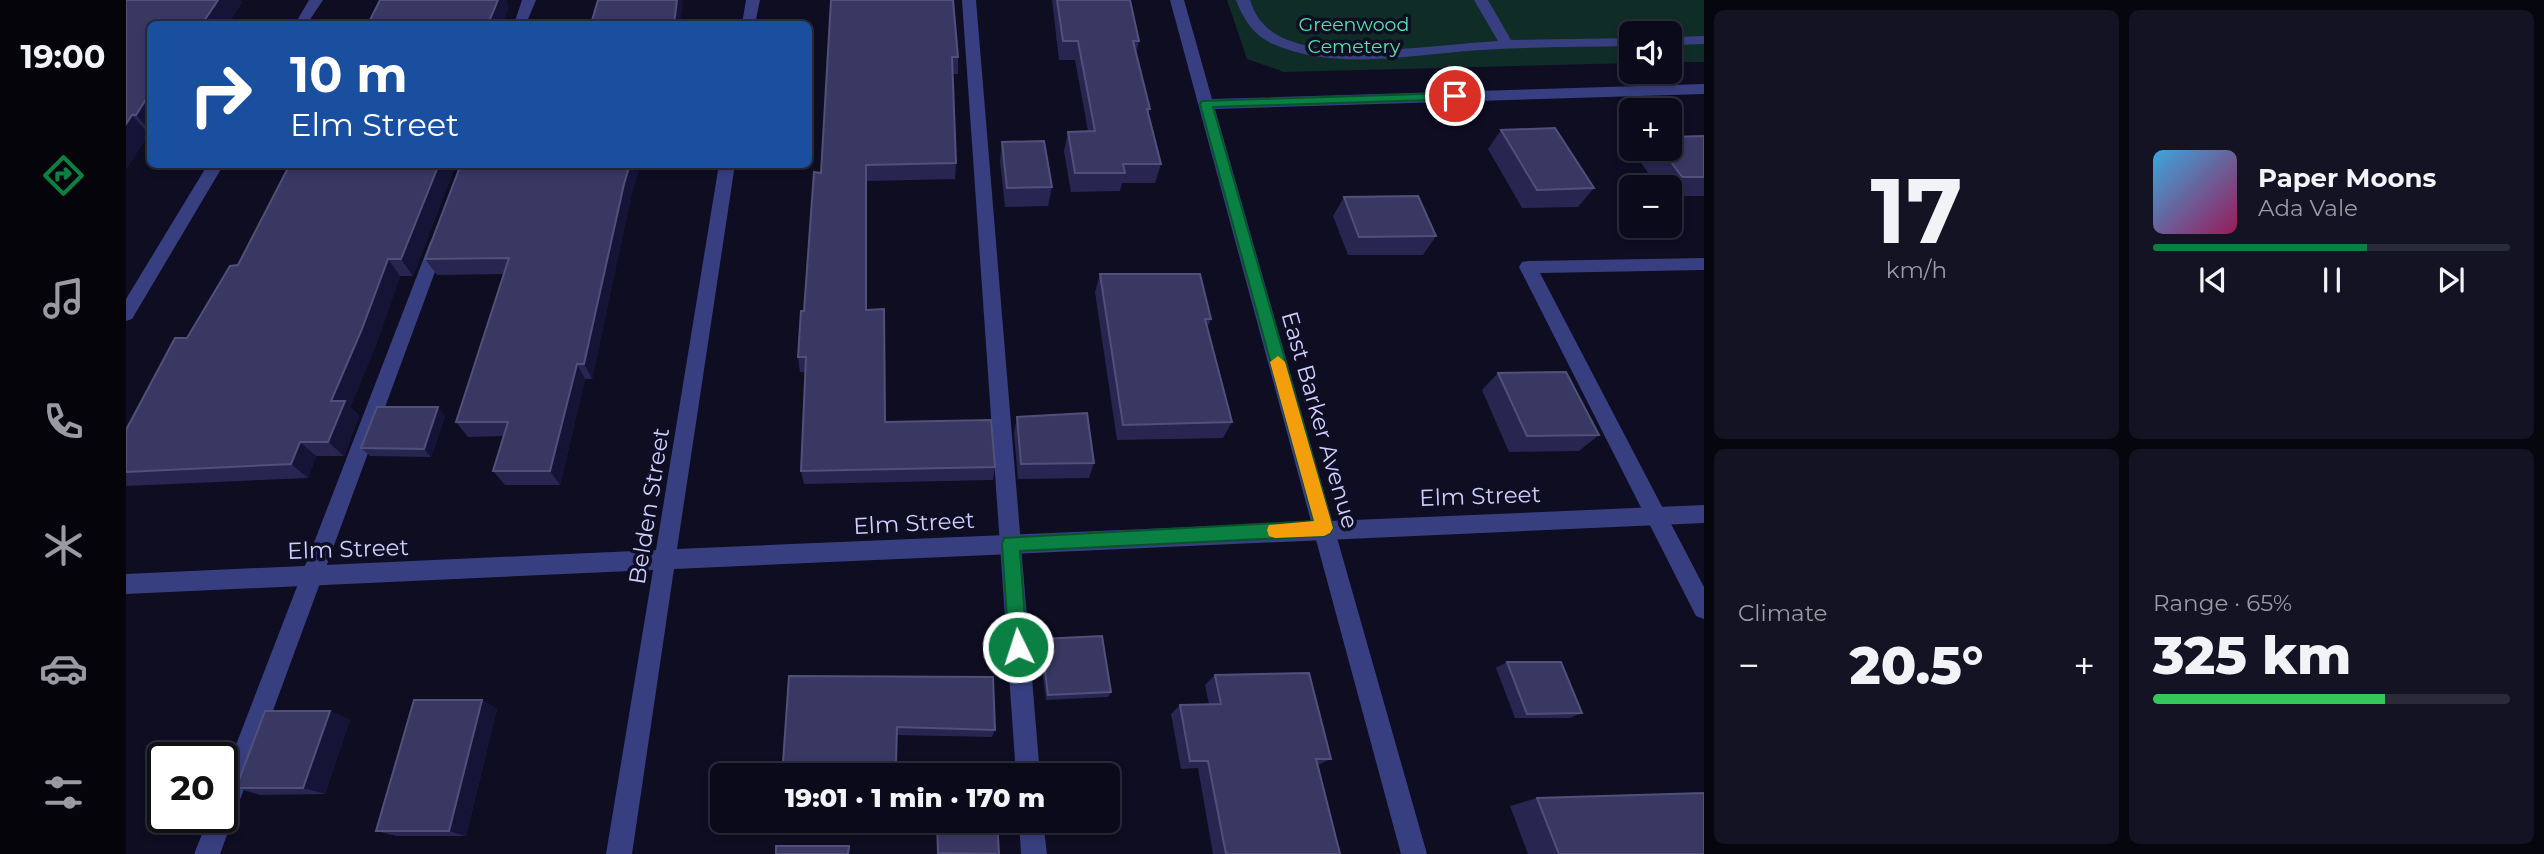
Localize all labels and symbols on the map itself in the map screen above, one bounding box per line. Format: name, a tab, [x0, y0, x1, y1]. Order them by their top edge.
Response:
park label: Greenwood Cemetery	[1299, 13, 1409, 58]
pin	[1425, 66, 1485, 126]
street label: East Barker Avenue	[1276, 308, 1364, 532]
street label: Belden Street	[623, 426, 675, 586]
street label: Elm Street	[1419, 480, 1541, 512]
street label: Elm Street	[853, 506, 975, 540]
street label: Elm Street	[287, 533, 409, 565]
position arrow	[981, 610, 1055, 684]
speed limit sign: 20	[147, 742, 238, 833]

